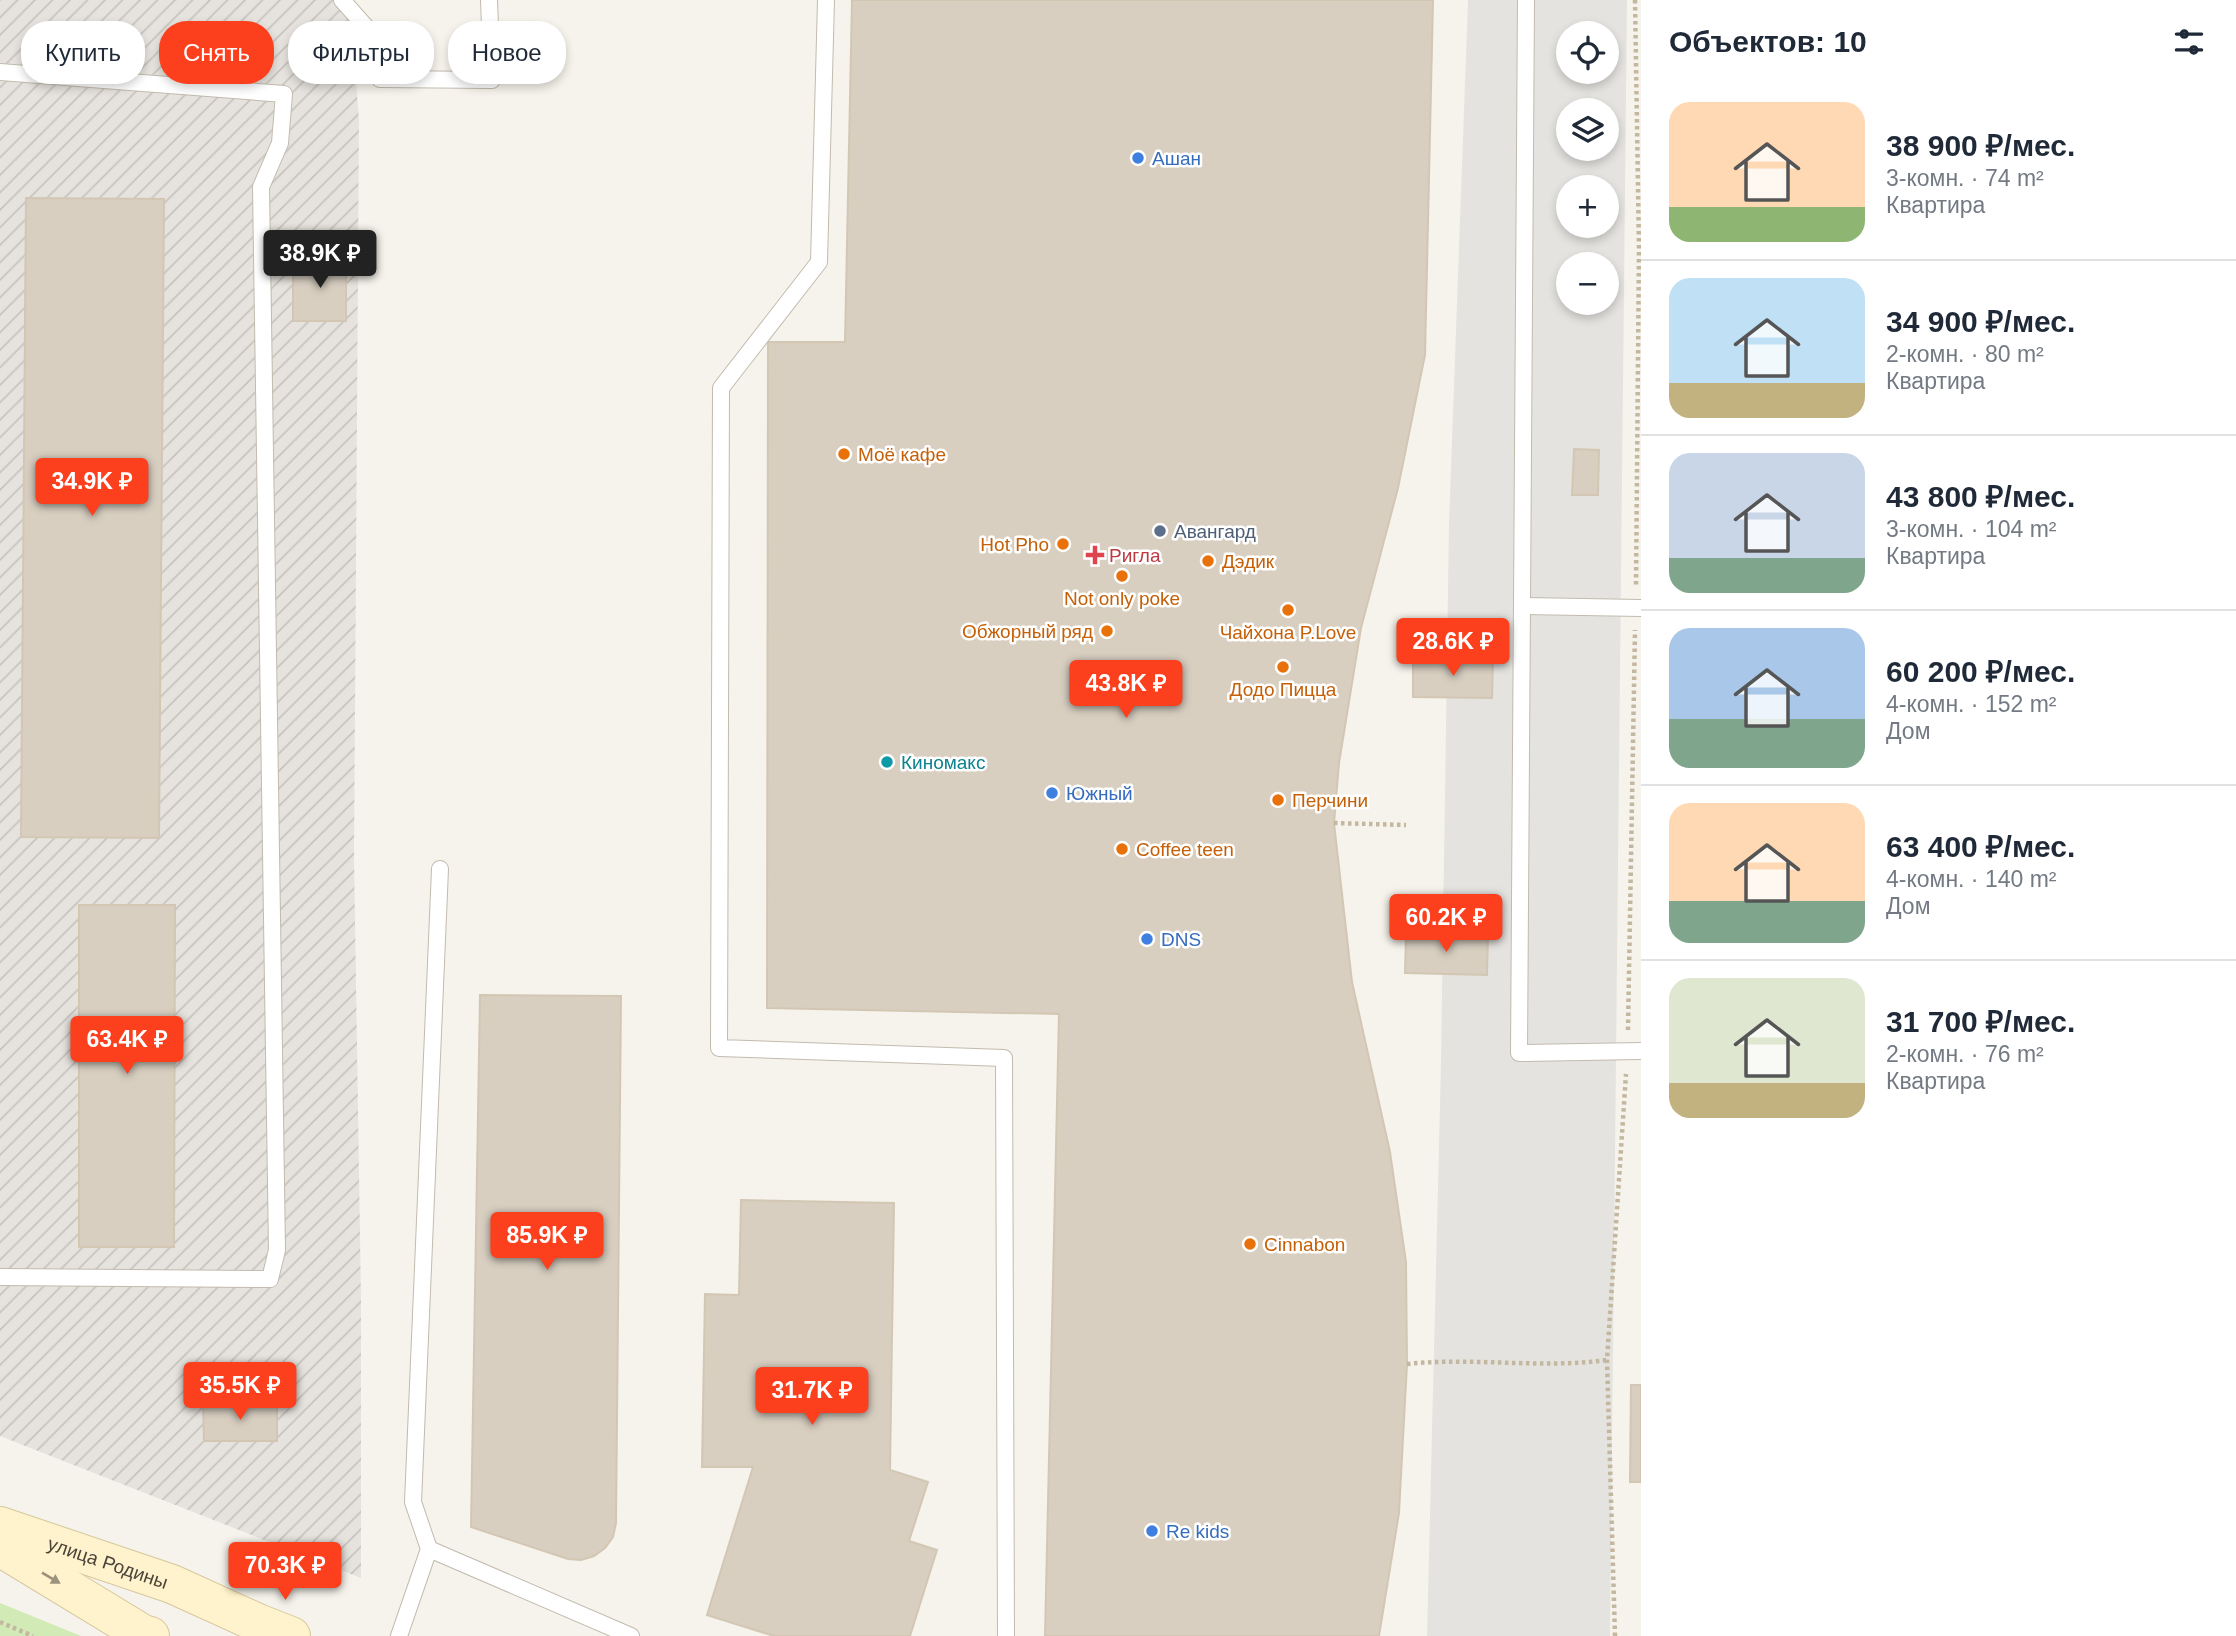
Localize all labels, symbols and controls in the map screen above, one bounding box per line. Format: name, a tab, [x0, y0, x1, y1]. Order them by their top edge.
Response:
chip: Купить	[21, 21, 145, 84]
chip: Снять	[159, 21, 274, 84]
chip: Фильтры	[288, 21, 434, 84]
chip: Новое	[448, 21, 566, 84]
map controls	[1556, 21, 1619, 315]
button: locate	[1556, 21, 1619, 84]
icon: filters	[2170, 23, 2208, 61]
text: Объектов: 10	[1669, 25, 1867, 58]
button: layers	[1556, 98, 1619, 161]
text: 38 900 ₽/мес.	[1886, 129, 2075, 162]
icon: home	[1725, 130, 1809, 214]
place label: Ашан	[1152, 148, 1201, 169]
marker: Ашан	[1130, 150, 1146, 166]
text: 3-комн. · 74 m²	[1886, 165, 2044, 191]
button: +	[1556, 175, 1619, 238]
text: Квартира	[1886, 192, 1985, 218]
pin: 38.9K ₽	[255, 230, 385, 290]
text: 38.9K ₽	[279, 240, 361, 266]
button: −	[1556, 252, 1619, 315]
text: 34 900 ₽/мес.	[1886, 305, 2075, 338]
icon: home	[1725, 306, 1809, 390]
text: 2-комн. · 80 m²	[1886, 341, 2044, 367]
text: Квартира	[1886, 368, 1985, 394]
place label: Моё кафе	[858, 444, 946, 465]
marker: Моё кафе	[836, 446, 852, 462]
pin: 34.9K ₽	[27, 458, 157, 518]
text: 34.9K ₽	[51, 468, 133, 494]
text: 43 800 ₽/мес.	[1886, 480, 2075, 513]
icon: home	[1725, 481, 1809, 565]
text: 3-комн. · 104 m²	[1886, 516, 2057, 542]
place label: Авангард	[1174, 521, 1256, 542]
marker: Авангард	[1152, 523, 1168, 539]
place label: Hot Pho	[980, 534, 1049, 555]
marker: Hot Pho	[1055, 536, 1071, 552]
text: Квартира	[1886, 543, 1985, 569]
place label: Ригла	[1109, 545, 1161, 566]
marker: Ригла	[1087, 547, 1103, 563]
place label: Дэдик	[1222, 551, 1275, 572]
marker: Дэдик	[1200, 553, 1216, 569]
marker: Not only poke	[1114, 568, 1130, 584]
place label: Not only poke	[1064, 588, 1180, 609]
marker: Чайхона P.Love	[1280, 602, 1296, 618]
pin: 28.6K ₽	[1388, 618, 1518, 678]
place label: Обжорный ряд	[962, 621, 1093, 642]
place label: Чайхона P.Love	[1220, 622, 1356, 643]
marker: Обжорный ряд	[1099, 623, 1115, 639]
text: 28.6K ₽	[1412, 628, 1494, 654]
text: 60 200 ₽/мес.	[1886, 655, 2075, 688]
icon: home	[1725, 656, 1809, 740]
marker: Додо Пицца	[1275, 659, 1291, 675]
pin: 43.8K ₽	[1061, 660, 1191, 720]
text: 43.8K ₽	[1085, 670, 1167, 696]
place label: Додо Пицца	[1230, 679, 1337, 700]
text: 4-комн. · 152 m²	[1886, 691, 2057, 717]
text: Дом	[1886, 718, 1930, 744]
place label: Киномакс	[901, 752, 985, 773]
marker: Киномакс	[879, 754, 895, 770]
place label: Южный	[1066, 783, 1133, 804]
marker: Южный	[1044, 785, 1060, 801]
place label: Перчини	[1292, 790, 1368, 811]
marker: Перчини	[1270, 792, 1286, 808]
text: 63 400 ₽/мес.	[1886, 830, 2075, 863]
icon: home	[1725, 831, 1809, 915]
place label: Coffee teen	[1136, 839, 1234, 860]
marker: Coffee teen	[1114, 841, 1130, 857]
text: 4-комн. · 140 m²	[1886, 866, 2057, 892]
text: Дом	[1886, 893, 1930, 919]
pin: 60.2K ₽	[1381, 894, 1511, 954]
text: 60.2K ₽	[1405, 904, 1487, 930]
place label: DNS	[1161, 929, 1201, 950]
marker: DNS	[1139, 931, 1155, 947]
text: 31 700 ₽/мес.	[1886, 1005, 2075, 1038]
icon: home	[1725, 1006, 1809, 1090]
pin: 63.4K ₽	[62, 1016, 192, 1076]
text: 63.4K ₽	[86, 1026, 168, 1052]
text: 2-комн. · 76 m²	[1886, 1041, 2044, 1067]
text: Квартира	[1886, 1068, 1985, 1094]
pin: 85.9K ₽	[482, 1212, 612, 1272]
text: 85.9K ₽	[506, 1222, 588, 1248]
place label: Cinnabon	[1264, 1234, 1345, 1255]
marker: Cinnabon	[1242, 1236, 1258, 1252]
pin: 35.5K ₽	[175, 1362, 305, 1422]
pin: 31.7K ₽	[747, 1368, 877, 1427]
text: 35.5K ₽	[199, 1372, 281, 1398]
text: 31.7K ₽	[771, 1377, 853, 1403]
place label: Re kids	[1166, 1521, 1229, 1542]
marker: Re kids	[1144, 1523, 1160, 1539]
street label: улица Родины	[45, 1533, 171, 1593]
pin: 70.3K ₽	[220, 1542, 350, 1602]
text: 70.3K ₽	[244, 1552, 326, 1578]
one-way arrow	[41, 1571, 60, 1584]

